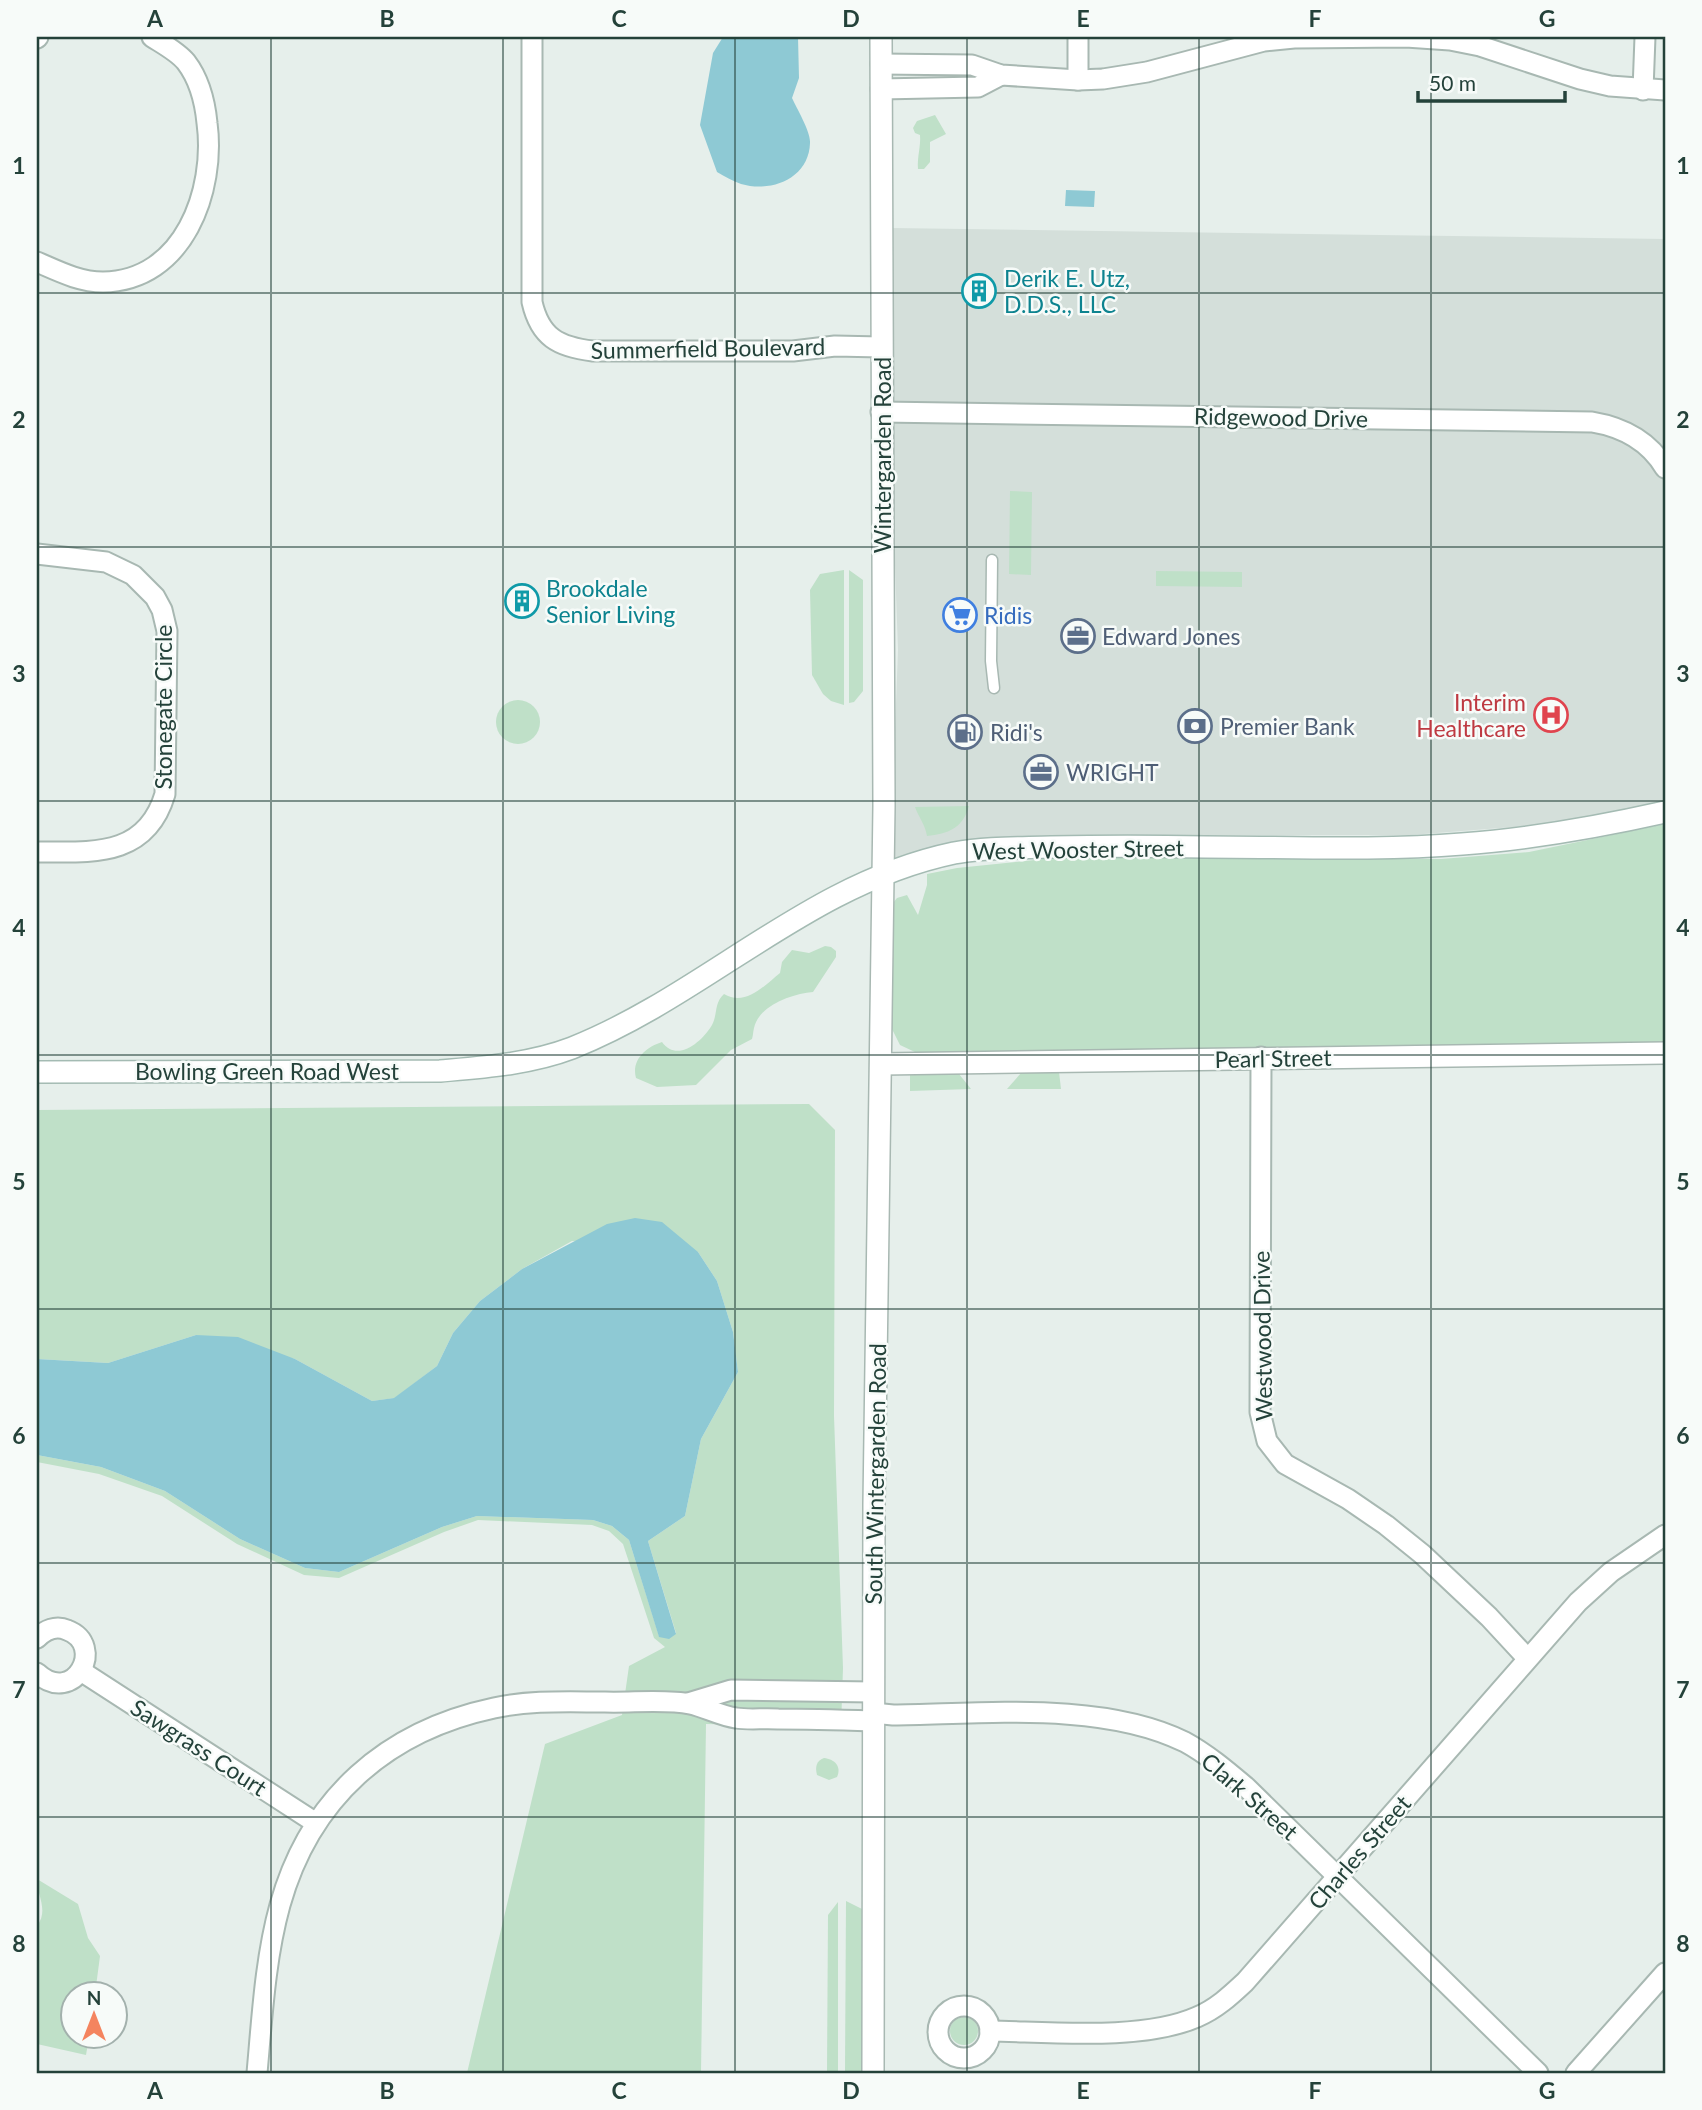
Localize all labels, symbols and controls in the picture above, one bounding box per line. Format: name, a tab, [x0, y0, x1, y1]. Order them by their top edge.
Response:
text: A	[146, 4, 164, 32]
text: B	[379, 4, 395, 32]
text: C	[611, 4, 627, 32]
text: D	[842, 4, 860, 32]
text: E	[1076, 4, 1090, 32]
text: F	[1308, 4, 1322, 32]
text: G	[1539, 4, 1555, 32]
scale bar	[1418, 60, 1566, 104]
text: 50 m	[1429, 70, 1476, 95]
text: 1	[12, 151, 26, 179]
text: 1	[1676, 151, 1690, 179]
place label: Derik E. Utz, D.D.S., LLC	[1004, 264, 1130, 318]
building icon: Derik E. Utz, D.D.S., LLC	[960, 272, 998, 310]
street label: Summerfield Boulevard	[590, 332, 826, 364]
street label: Wintergarden Road	[868, 357, 896, 553]
street label: Ridgewood Drive	[1194, 401, 1368, 433]
text: 2	[12, 405, 26, 433]
text: 2	[1676, 405, 1690, 433]
place label: Brookdale Senior Living	[546, 574, 675, 628]
building icon: Brookdale Senior Living	[503, 582, 541, 620]
supermarket icon: Ridis	[941, 596, 979, 634]
place label: Ridis	[984, 601, 1032, 629]
office icon: Edward Jones	[1059, 617, 1097, 655]
place label: Edward Jones	[1102, 622, 1240, 650]
street label: Stonegate Circle	[149, 625, 177, 789]
text: 3	[12, 659, 26, 687]
text: 3	[1676, 659, 1690, 687]
place label: Interim Healthcare	[1416, 688, 1526, 742]
hospital icon: Interim Healthcare	[1532, 696, 1570, 734]
bank icon: Premier Bank	[1176, 707, 1214, 745]
place label: Premier Bank	[1220, 712, 1355, 740]
fuel station icon: Ridi's	[946, 713, 984, 751]
place label: Ridi's	[990, 718, 1043, 746]
office icon: WRIGHT	[1022, 753, 1060, 791]
place label: WRIGHT	[1066, 758, 1159, 786]
street label: West Wooster Street	[972, 833, 1185, 865]
text: 4	[12, 913, 26, 941]
text: 4	[1676, 913, 1690, 941]
street label: Pearl Street	[1214, 1043, 1332, 1073]
street label: Bowling Green Road West	[135, 1057, 400, 1085]
text: 5	[12, 1167, 26, 1195]
text: 5	[1676, 1167, 1690, 1195]
street label: Westwood Drive	[1247, 1251, 1277, 1421]
street label: South Wintergarden Road	[859, 1343, 891, 1605]
text: 6	[12, 1421, 26, 1449]
text: 6	[1676, 1421, 1690, 1449]
text: 7	[12, 1675, 26, 1703]
text: 7	[1676, 1675, 1690, 1703]
street label: Sawgrass Court	[126, 1693, 273, 1802]
street label: Clark Street	[1196, 1746, 1305, 1846]
street label: Charles Street	[1302, 1789, 1417, 1915]
text: 8	[12, 1929, 26, 1957]
text: 8	[1676, 1929, 1690, 1957]
north arrow	[60, 1980, 130, 2050]
text: N	[87, 1986, 101, 2009]
text: A	[146, 2076, 164, 2104]
text: B	[379, 2076, 395, 2104]
text: C	[611, 2076, 627, 2104]
text: D	[842, 2076, 860, 2104]
text: E	[1076, 2076, 1090, 2104]
text: F	[1308, 2076, 1322, 2104]
text: G	[1539, 2076, 1555, 2104]

